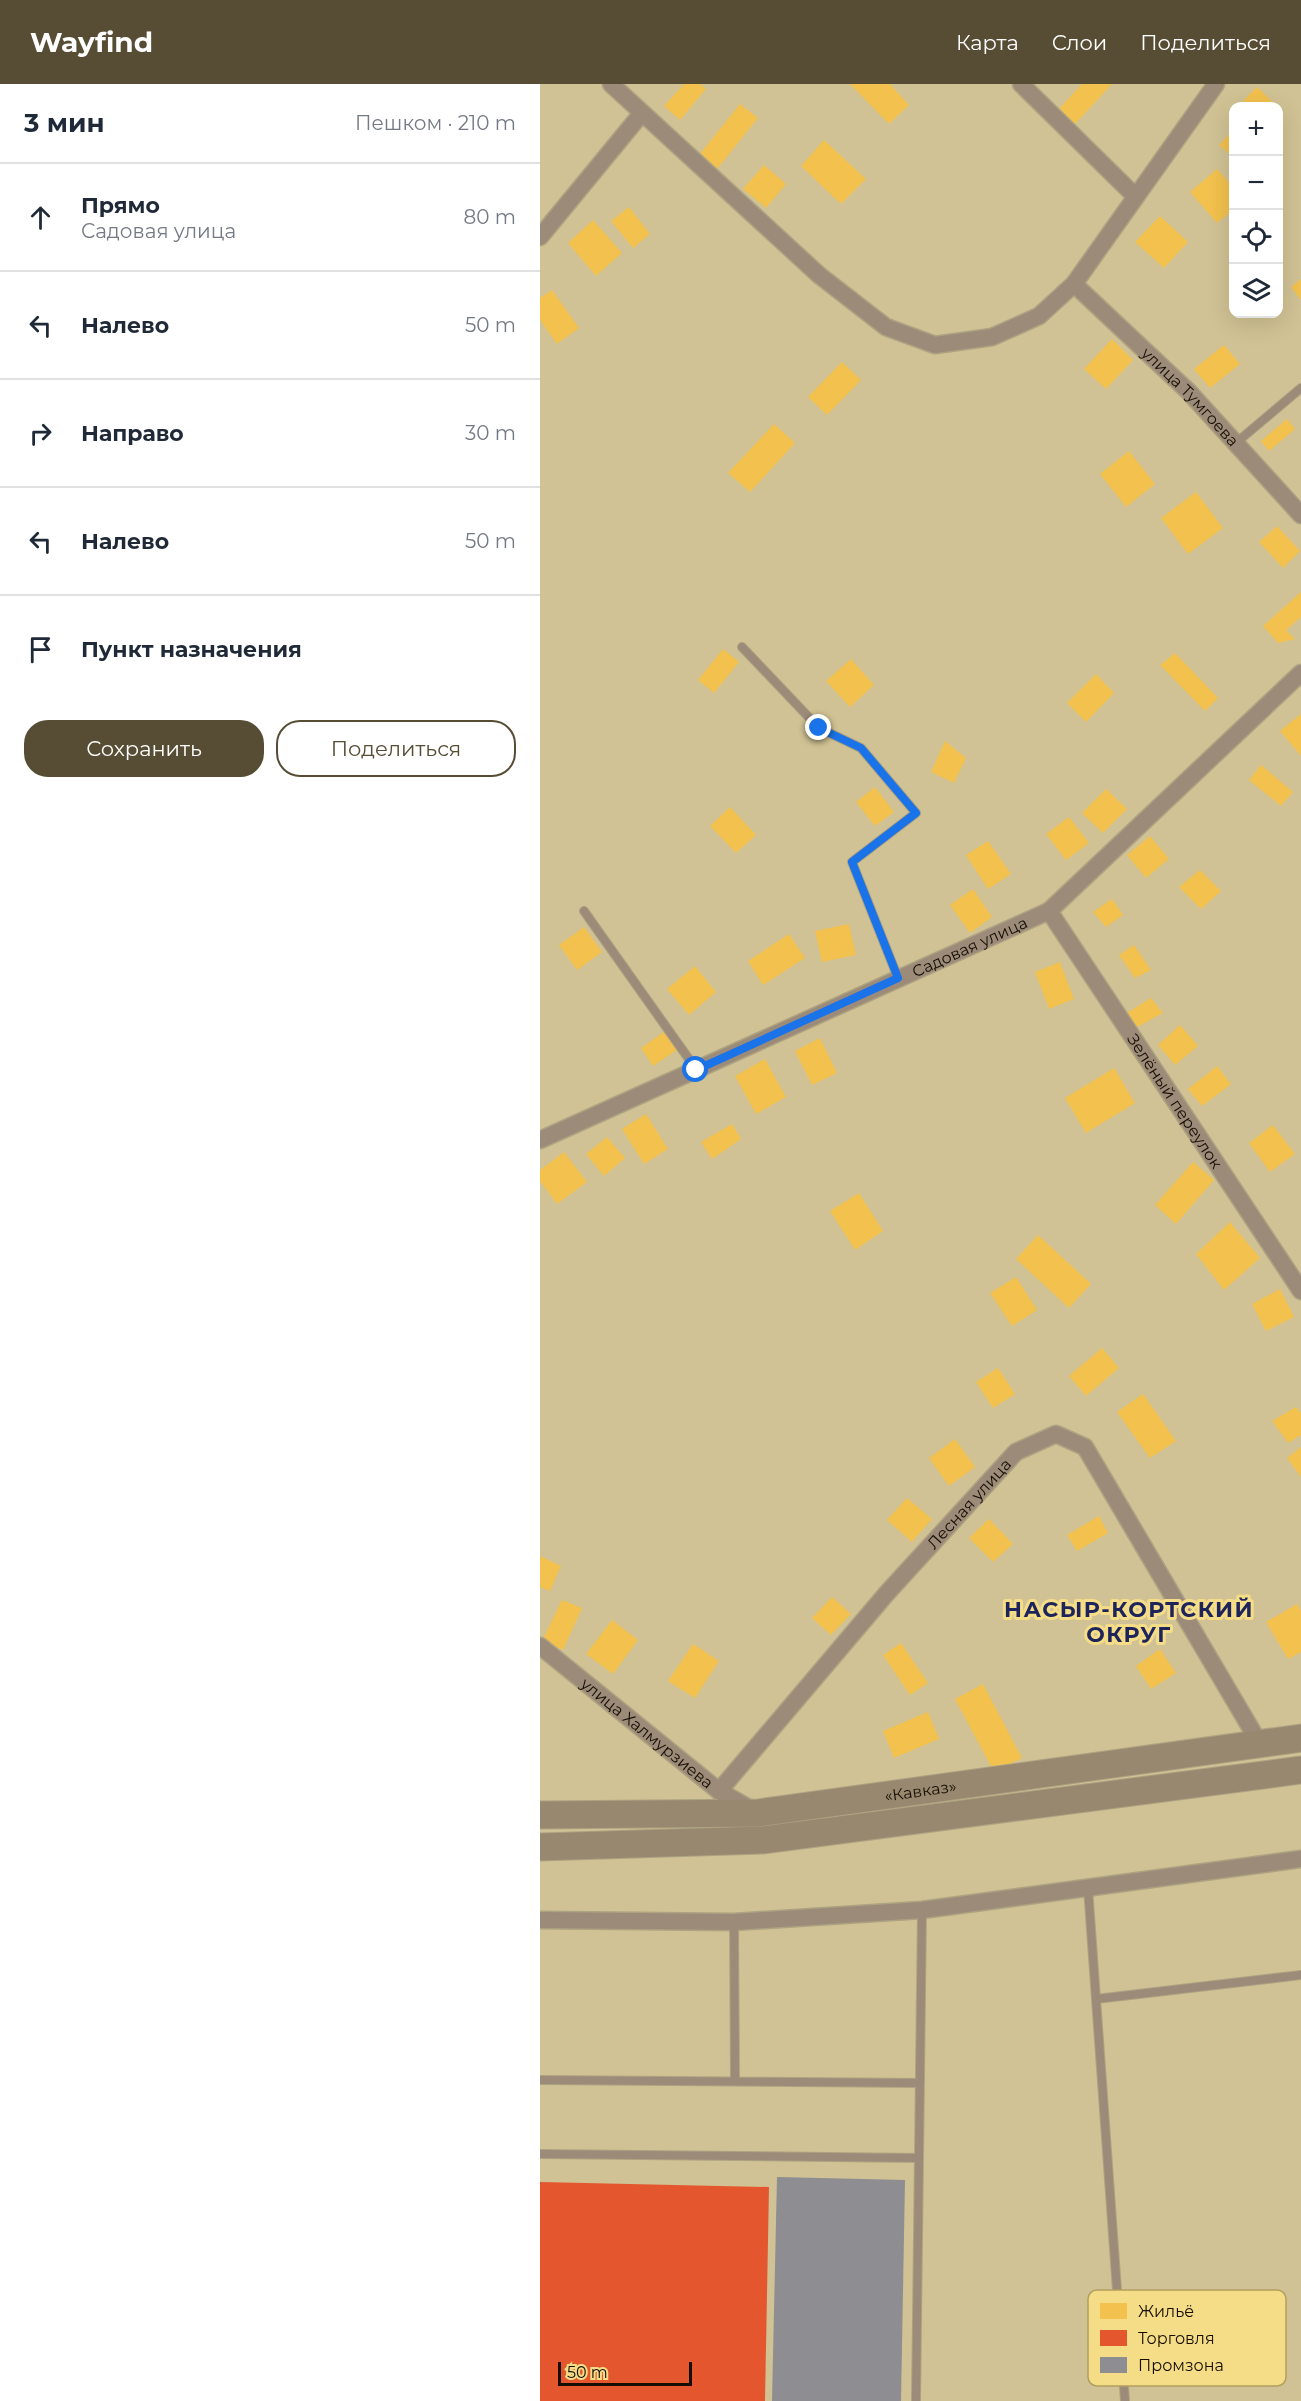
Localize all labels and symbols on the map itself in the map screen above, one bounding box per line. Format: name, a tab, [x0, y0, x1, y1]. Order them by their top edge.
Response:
street label: улица Тумгоева	[1137, 343, 1243, 450]
route end	[805, 714, 831, 740]
street label: Садовая улица	[909, 913, 1030, 981]
street label: Зелёный переулок	[1123, 1030, 1227, 1173]
route start	[682, 1056, 708, 1082]
street label: Лесная улица	[923, 1455, 1015, 1553]
district label: НАСЫР-КОРТСКИЙ ОКРУГ	[1004, 1596, 1254, 1648]
street label: улица Халмурзиева	[576, 1673, 717, 1793]
street label: «Кавказ»	[883, 1777, 958, 1805]
legend	[1088, 2290, 1286, 2386]
text: Жильё	[1138, 2302, 1194, 2321]
text: Торговля	[1138, 2329, 1215, 2348]
text: Промзона	[1138, 2356, 1224, 2375]
scale bar	[558, 2359, 692, 2386]

